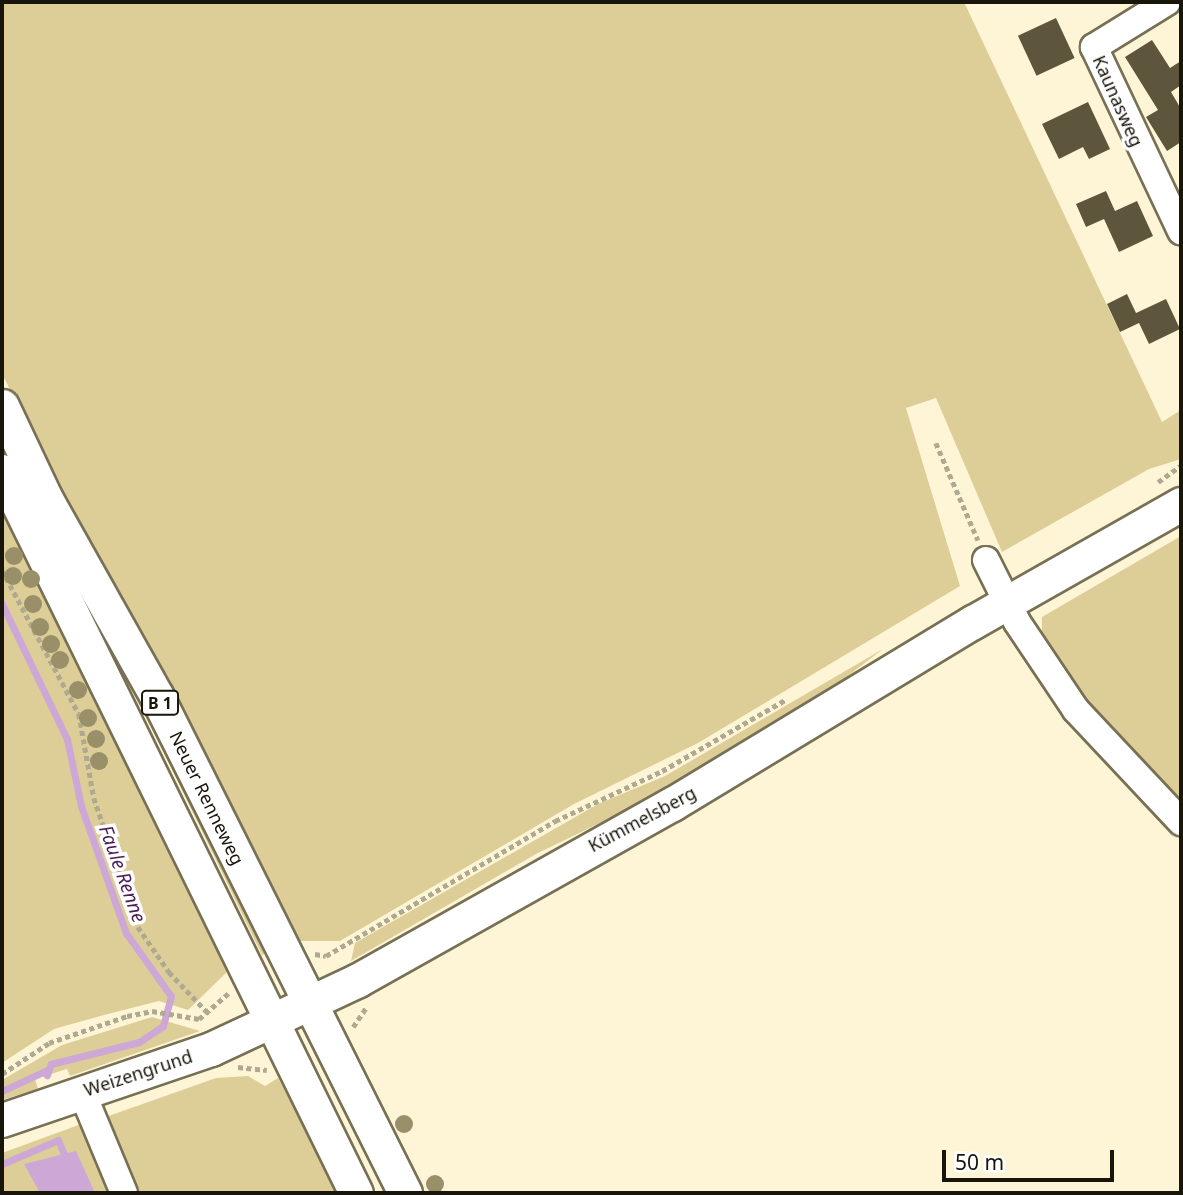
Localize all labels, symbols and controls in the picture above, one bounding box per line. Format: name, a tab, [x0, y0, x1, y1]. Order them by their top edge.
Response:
street label: Kaunasweg	[1088, 52, 1148, 150]
road number: B 1	[141, 690, 179, 716]
street label: Neuer Renneweg	[165, 728, 249, 868]
street label: Kümmelsberg	[584, 782, 700, 856]
water label: Faule Renne	[94, 822, 150, 926]
street label: Weizengrund	[81, 1045, 195, 1101]
scale bar	[945, 1136, 1116, 1180]
text: 50 m	[955, 1148, 1004, 1176]

